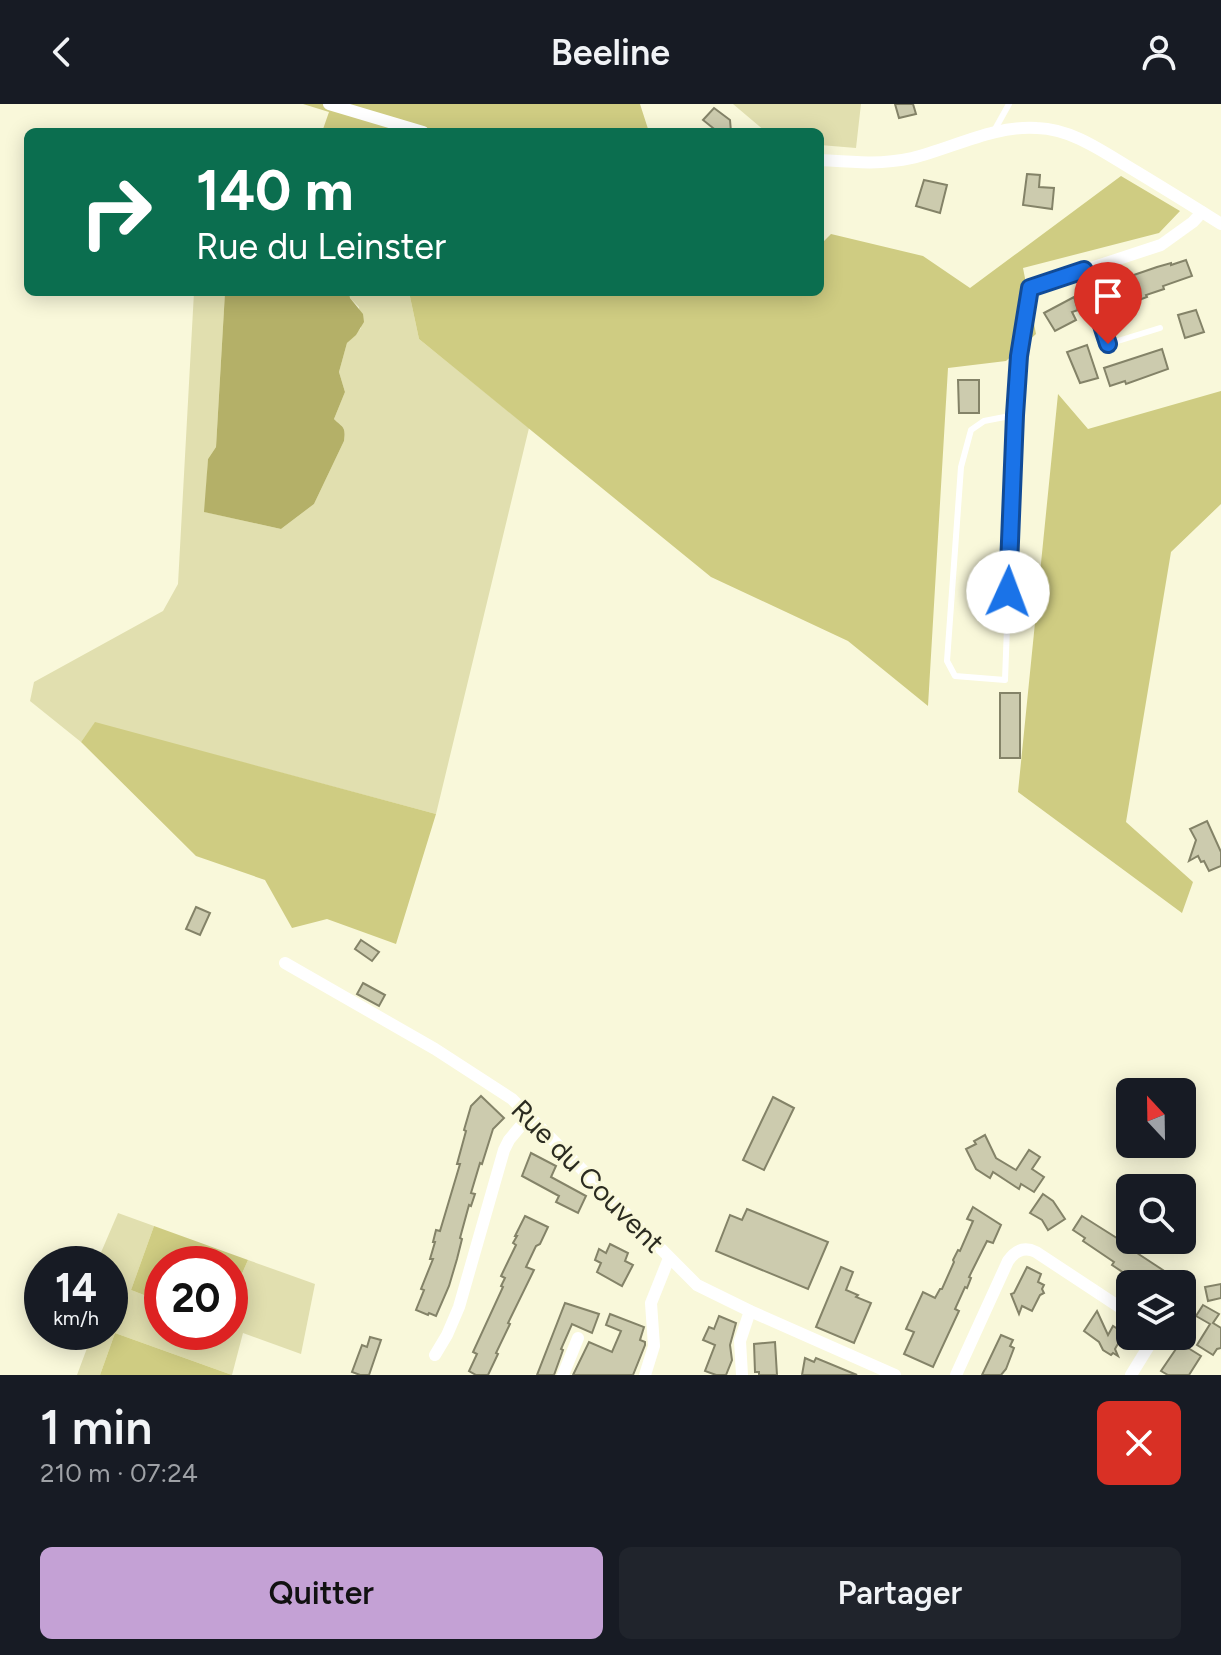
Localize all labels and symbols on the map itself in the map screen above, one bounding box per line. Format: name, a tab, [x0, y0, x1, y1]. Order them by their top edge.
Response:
pin	[1074, 262, 1142, 344]
position arrow	[966, 550, 1050, 634]
north arrow	[1116, 1078, 1196, 1158]
street label: Rue du Couvent	[505, 1093, 671, 1259]
speed limit sign: 20	[144, 1246, 248, 1350]

